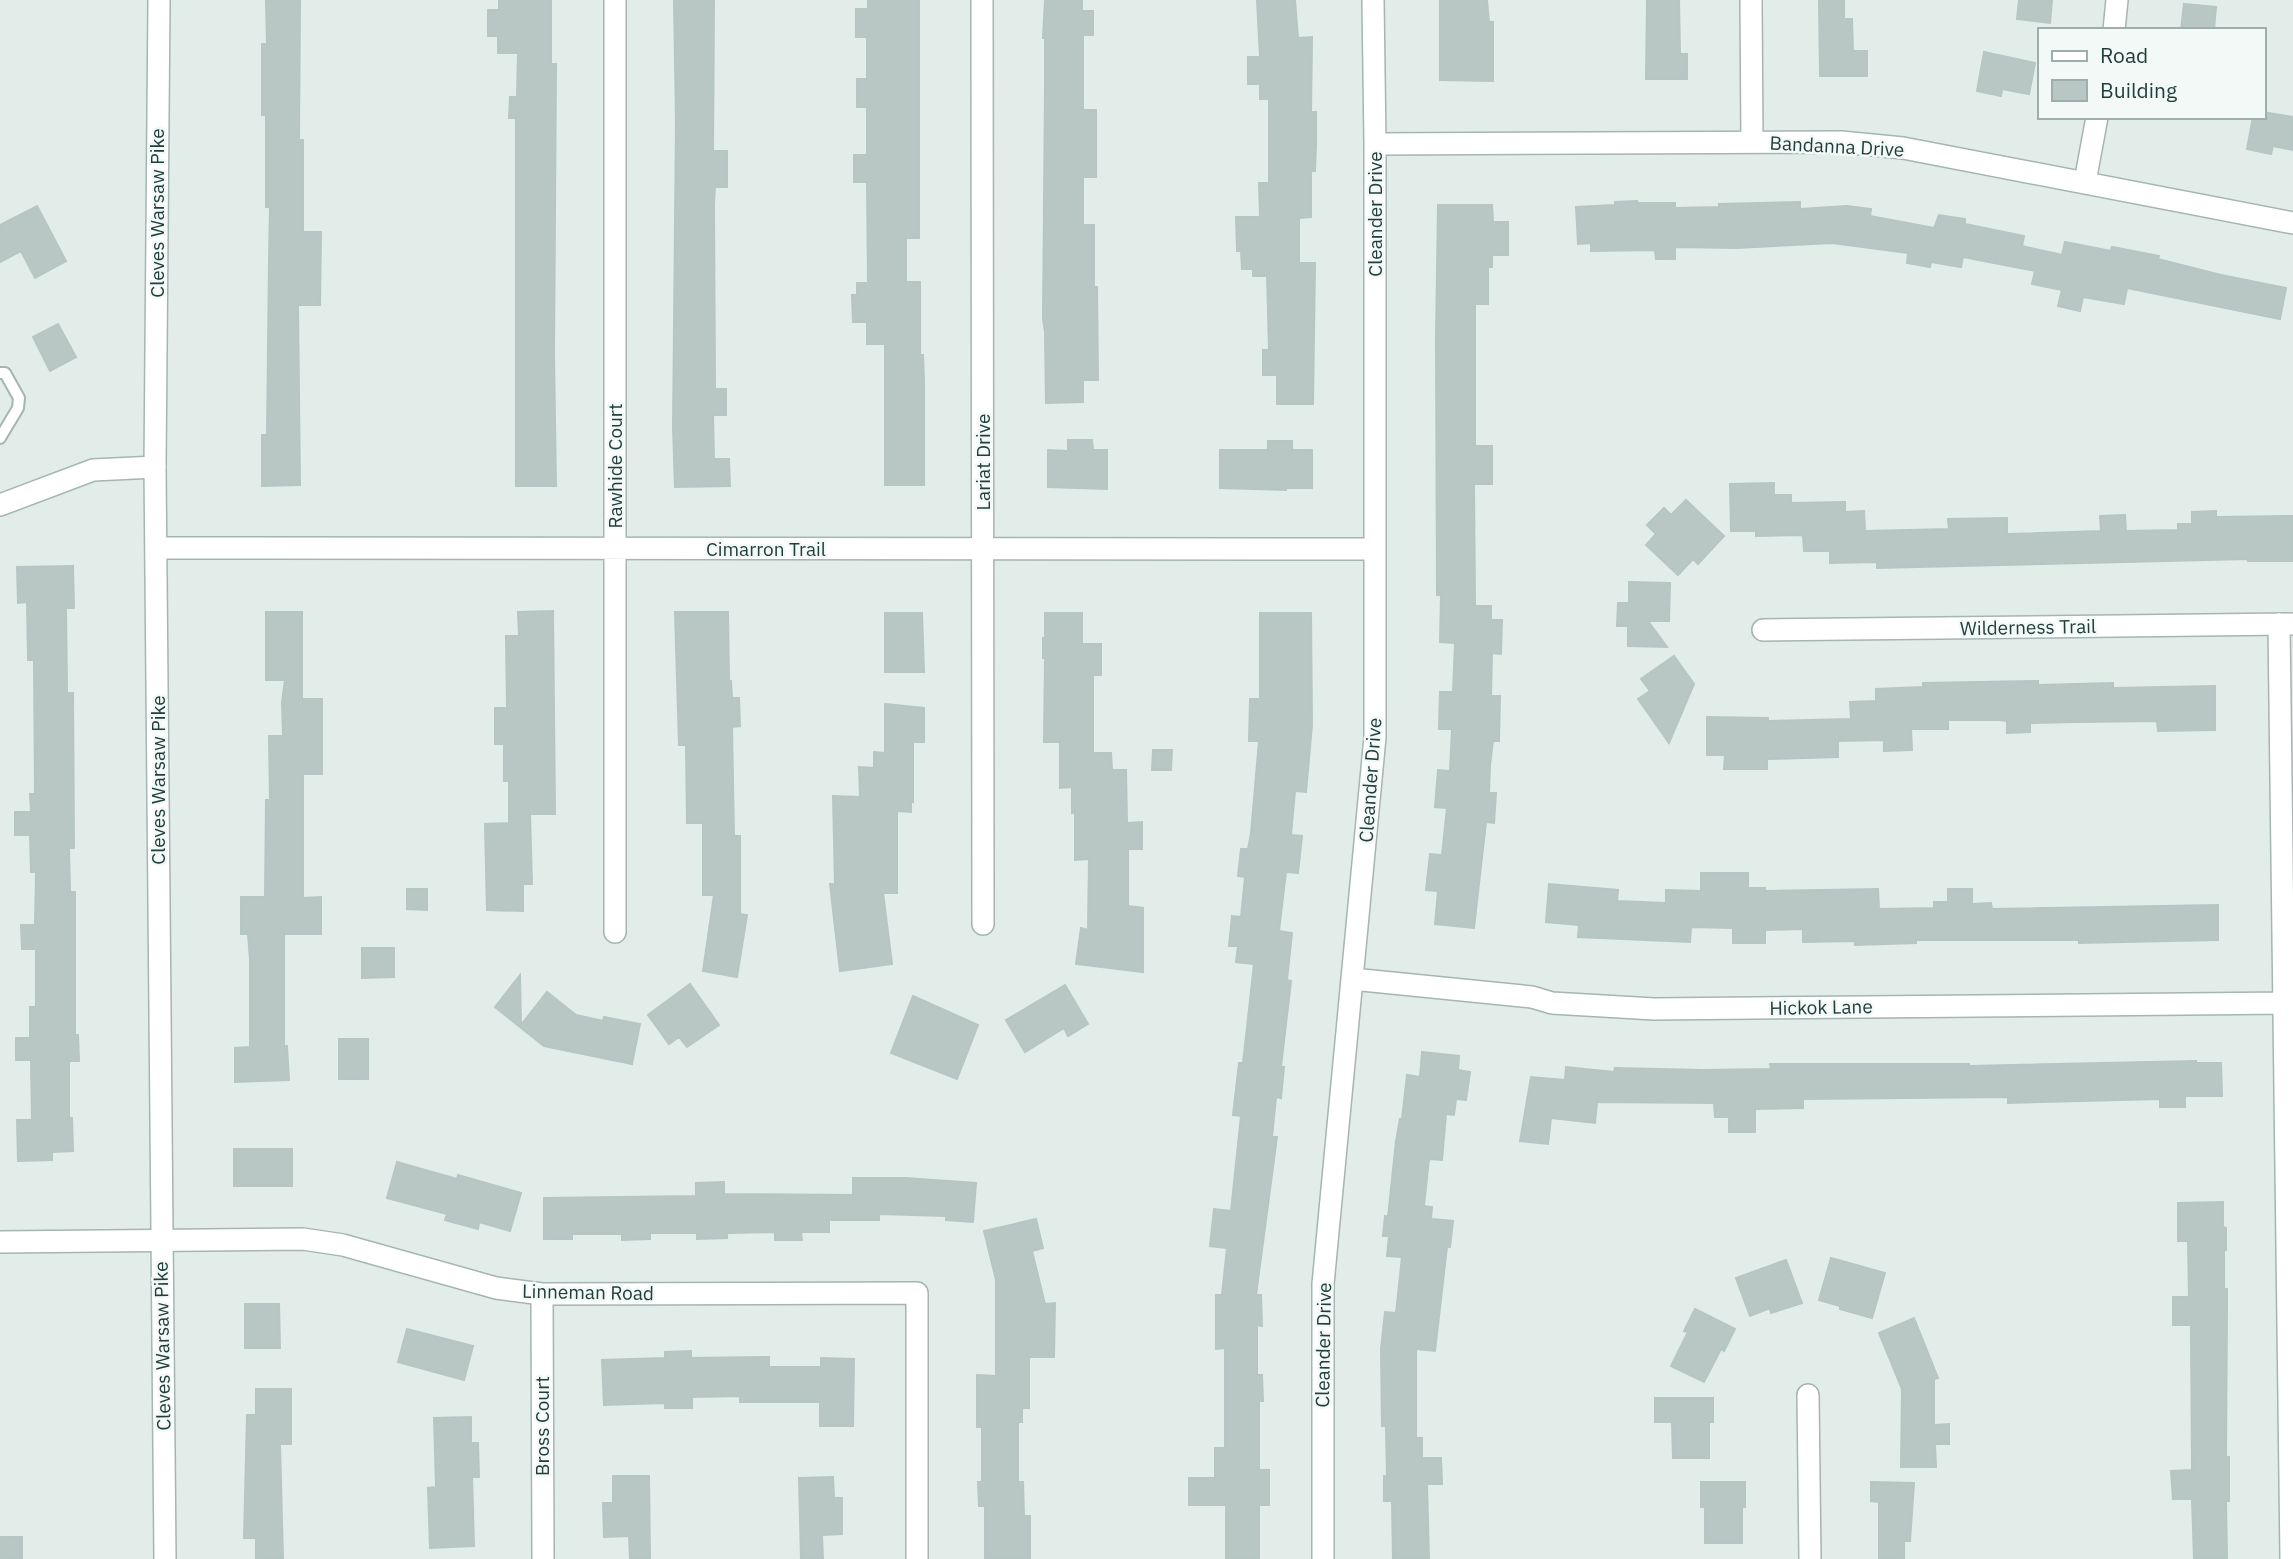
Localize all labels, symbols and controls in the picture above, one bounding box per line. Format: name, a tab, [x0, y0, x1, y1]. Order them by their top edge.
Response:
legend	[2038, 28, 2265, 119]
text: Road	[2100, 41, 2148, 69]
text: Building	[2100, 76, 2177, 104]
street label: Cleves Warsaw Pike	[145, 128, 169, 298]
street label: Bandanna Drive	[1769, 130, 1905, 162]
street label: Cleander Drive	[1363, 151, 1387, 277]
street label: Rawhide Court	[603, 403, 627, 529]
street label: Lariat Drive	[971, 414, 995, 510]
street label: Cimarron Trail	[706, 537, 826, 561]
street label: Wilderness Trail	[1960, 614, 2096, 640]
street label: Cleves Warsaw Pike	[146, 695, 170, 865]
street label: Cleander Drive	[1354, 717, 1386, 843]
street label: Hickok Lane	[1769, 994, 1873, 1020]
street label: Cleves Warsaw Pike	[149, 1261, 175, 1431]
street label: Linneman Road	[522, 1279, 654, 1305]
street label: Cleander Drive	[1310, 1282, 1336, 1408]
street label: Bross Court	[530, 1376, 554, 1476]

